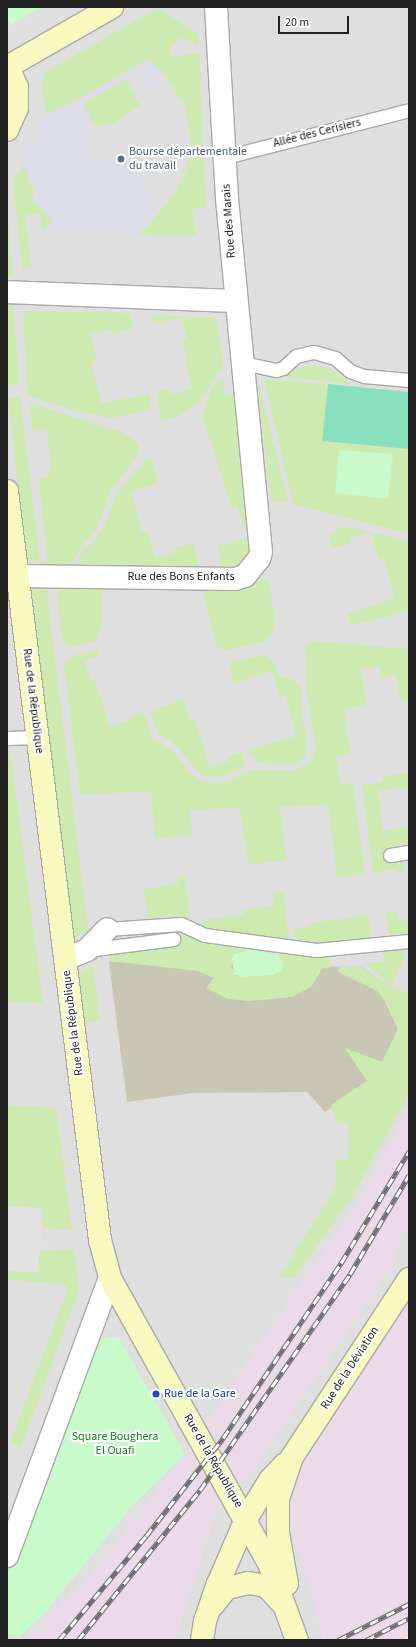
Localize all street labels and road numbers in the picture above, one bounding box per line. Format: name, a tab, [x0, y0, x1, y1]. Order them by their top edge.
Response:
street label: Allée des Cerisiers	[272, 115, 362, 151]
street label: Rue des Marais	[219, 183, 239, 259]
street label: Rue des Bons Enfants	[127, 570, 235, 584]
street label: Rue de la République	[19, 648, 47, 754]
street label: Rue de la République	[59, 970, 87, 1076]
street label: Rue de la Déviation	[318, 1324, 382, 1412]
street label: Rue de la République	[180, 1412, 246, 1510]

